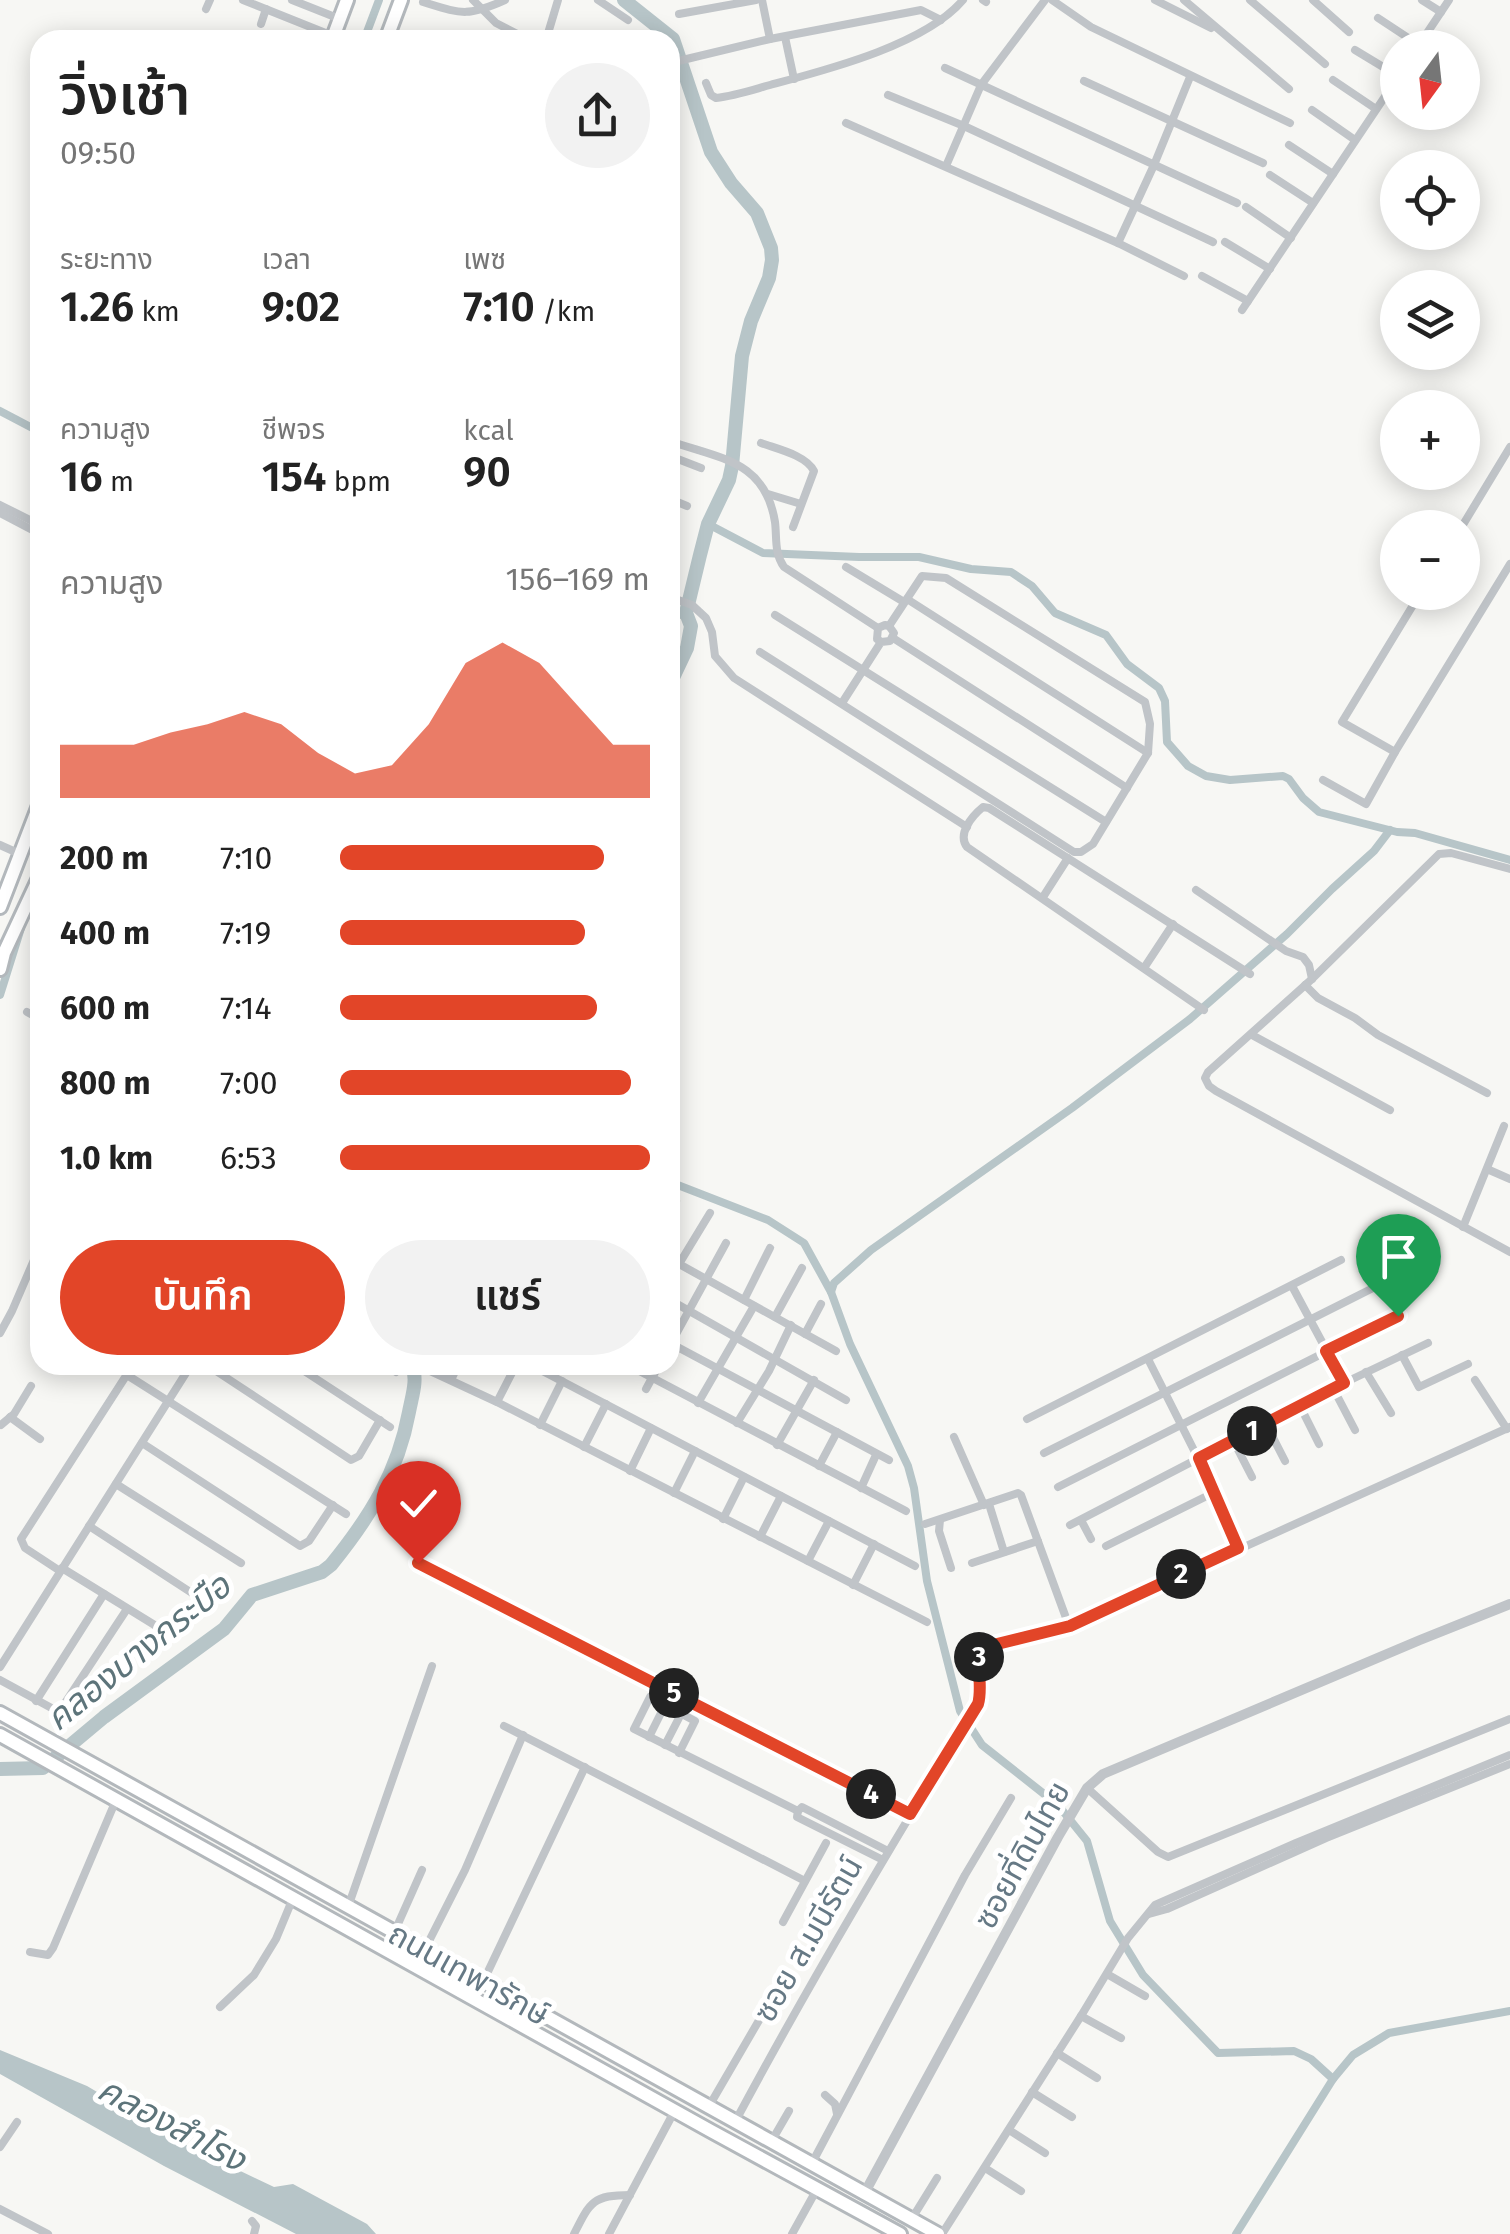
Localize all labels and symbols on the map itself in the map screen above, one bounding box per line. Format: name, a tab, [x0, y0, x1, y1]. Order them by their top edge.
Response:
north arrow	[1380, 30, 1480, 130]
pin	[1356, 1214, 1441, 1317]
pin: 1	[1227, 1406, 1277, 1456]
pin	[376, 1461, 461, 1564]
pin: 2	[1156, 1549, 1206, 1599]
water label: คลองบางกระบือ	[37, 1563, 240, 1739]
pin: 3	[954, 1632, 1004, 1682]
pin: 5	[649, 1668, 699, 1718]
pin: 4	[846, 1769, 896, 1819]
street label: ซอยที่ดินไทย	[963, 1773, 1078, 1935]
street label: ซอย ส.มนีรัตน์	[745, 1850, 871, 2028]
street label: ถนนเทพารักษ์	[382, 1914, 556, 2034]
water label: คลองสำโรง	[91, 2068, 255, 2181]

